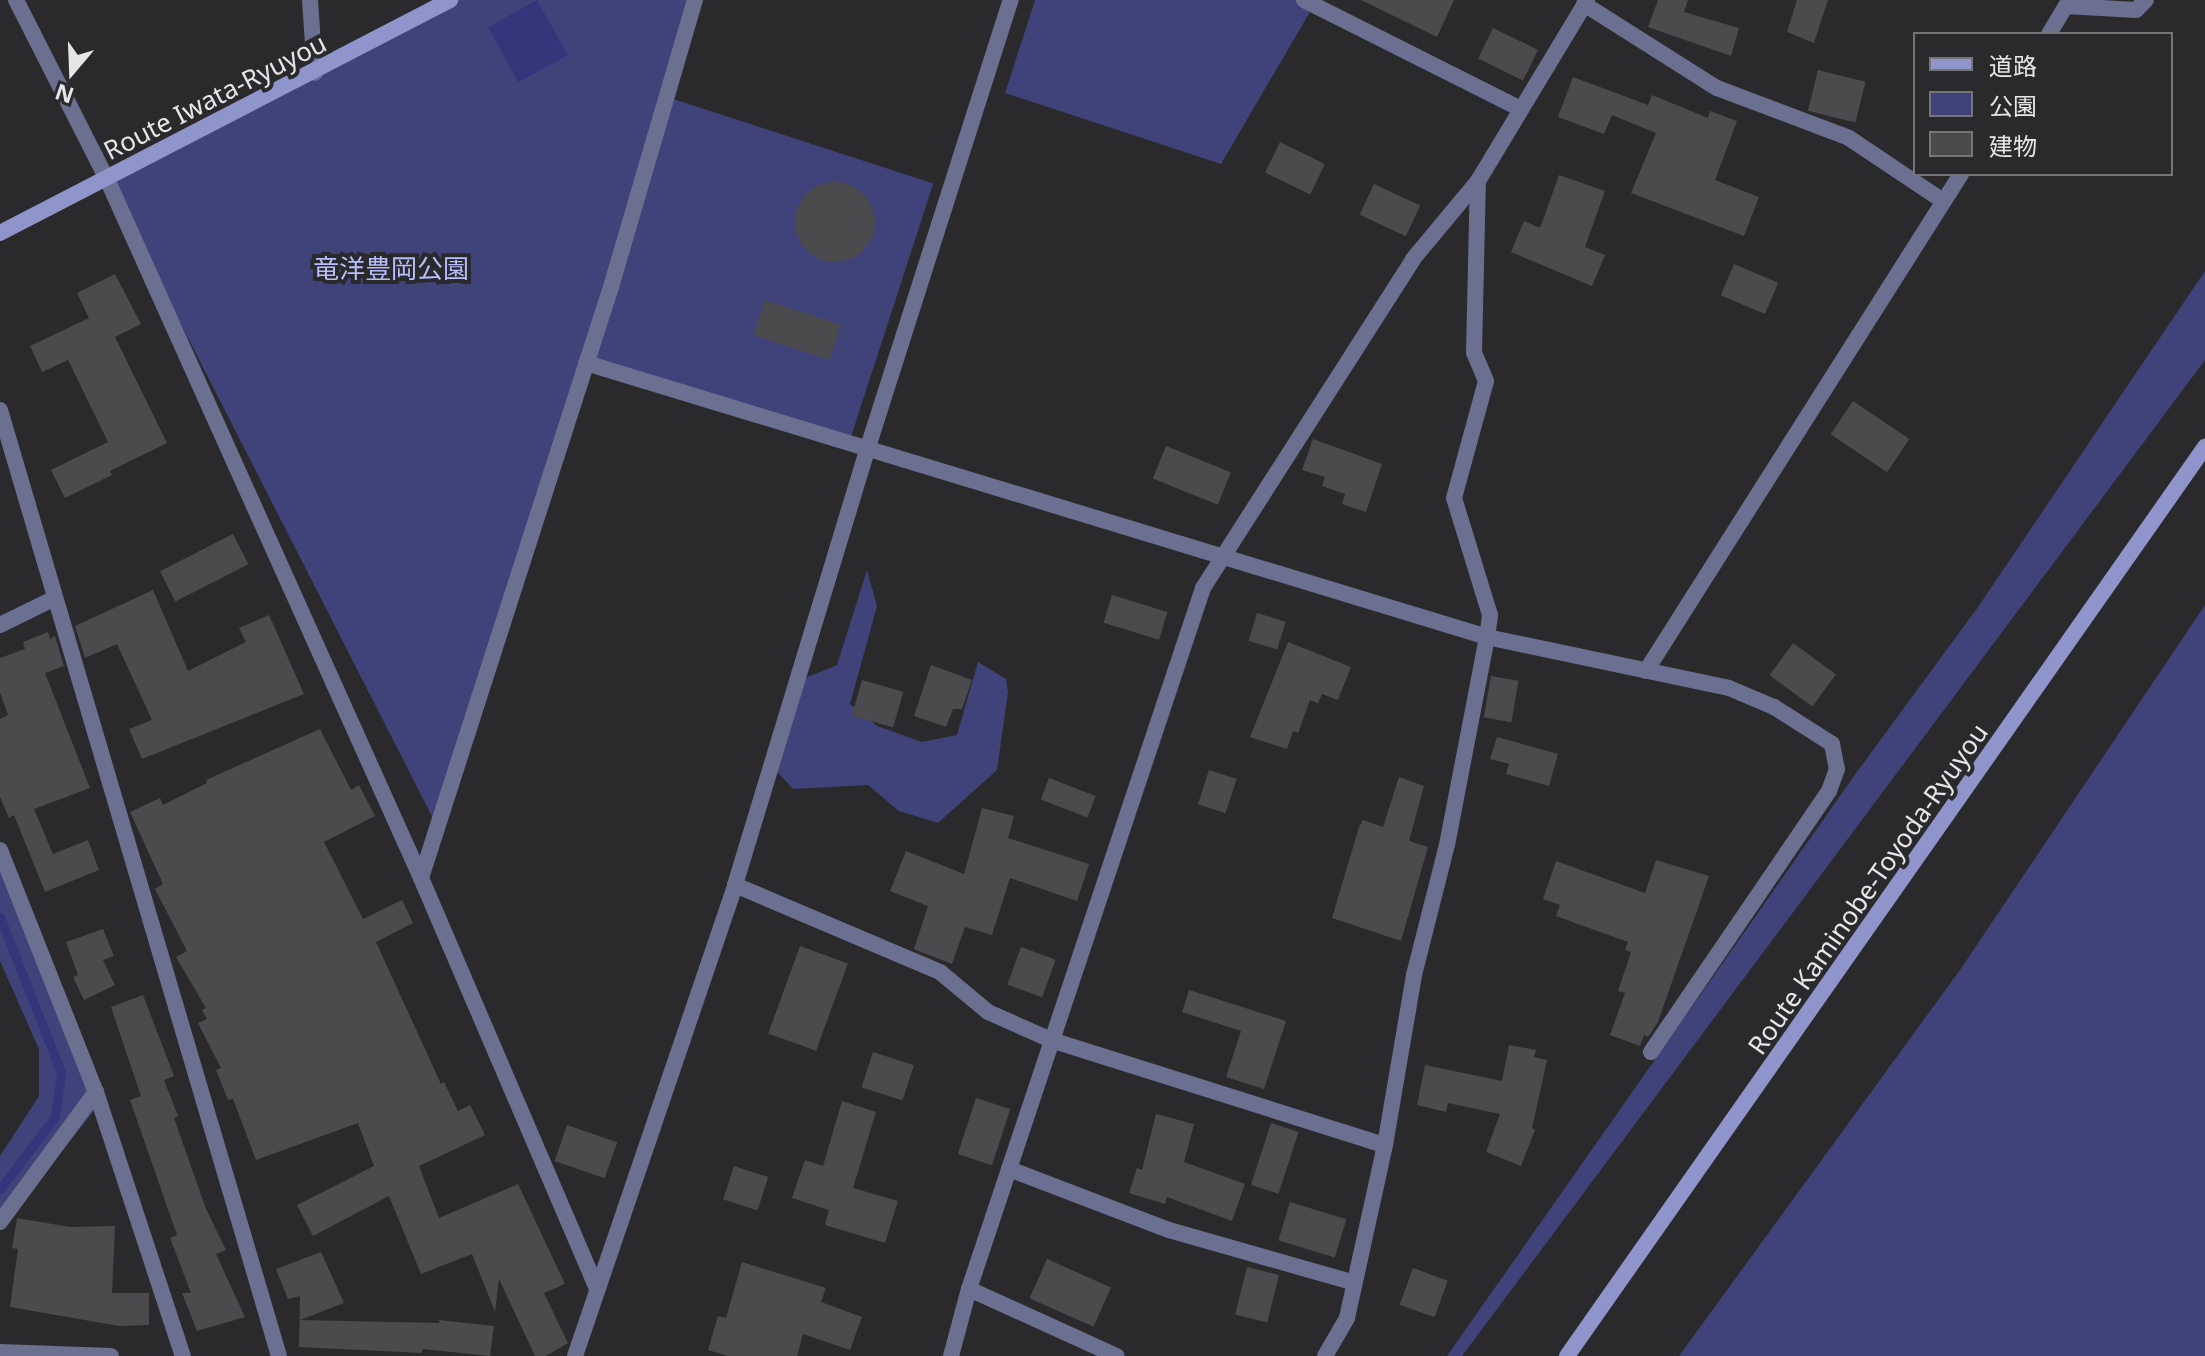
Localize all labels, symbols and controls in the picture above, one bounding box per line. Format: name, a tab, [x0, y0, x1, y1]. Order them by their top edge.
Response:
street label: Route Iwata-Ryuyou	[99, 27, 331, 167]
north arrow	[32, 32, 112, 112]
legend	[1913, 32, 2173, 176]
text: 道路	[1989, 49, 2037, 82]
text: N	[51, 78, 78, 112]
text: 公園	[1989, 89, 2037, 122]
text: 建物	[1989, 129, 2037, 162]
park label: 竜洋豊岡公園	[313, 253, 469, 285]
street label: Route Kaminobe-Toyoda-Ryuyou	[1741, 718, 1995, 1060]

